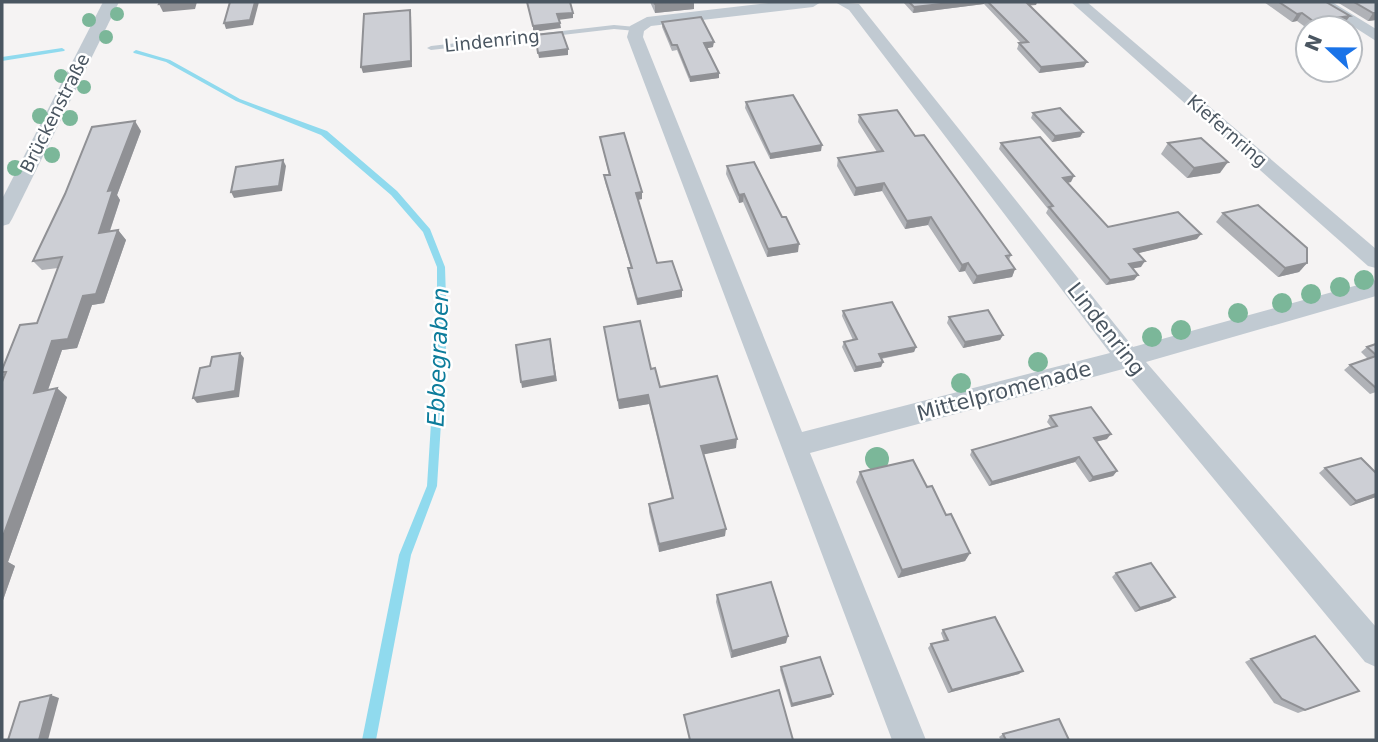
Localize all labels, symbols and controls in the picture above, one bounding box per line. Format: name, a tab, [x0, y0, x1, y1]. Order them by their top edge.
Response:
north arrow	[1294, 14, 1364, 84]
street label: Lindenring	[443, 25, 541, 56]
text: N	[1300, 31, 1326, 54]
street label: Brückenstraße	[16, 50, 94, 176]
street label: Kiefernring	[1183, 90, 1272, 171]
street label: Lindenring	[1062, 278, 1150, 380]
water label: Ebbegraben	[423, 287, 453, 427]
street label: Mittelpromenade	[914, 356, 1094, 426]

